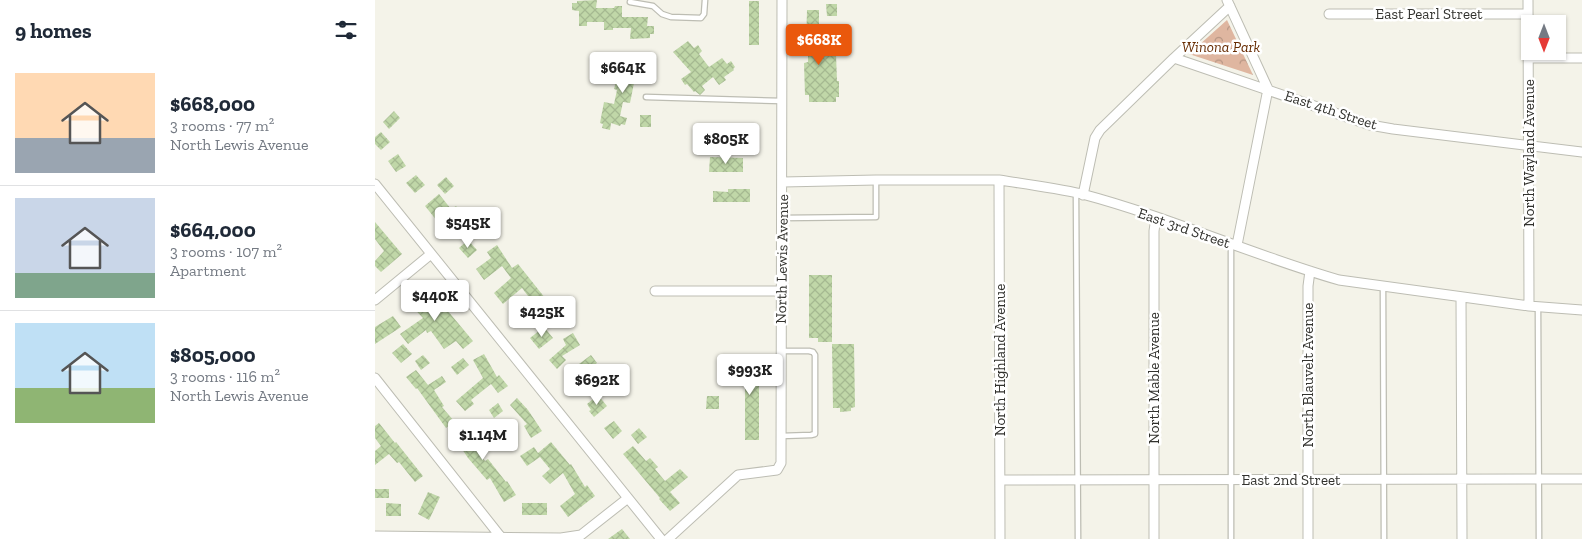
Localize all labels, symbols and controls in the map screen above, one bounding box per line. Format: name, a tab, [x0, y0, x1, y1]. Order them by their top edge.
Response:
street label: East Pearl Street	[1375, 5, 1483, 23]
north arrow	[1521, 15, 1566, 60]
map controls	[1521, 15, 1566, 60]
icon: filters	[332, 16, 360, 44]
text: 9 homes	[15, 18, 92, 43]
pin: $668K	[784, 23, 854, 66]
text: $668K	[797, 30, 841, 49]
park label: Winona Park	[1182, 38, 1261, 56]
pin: $664K	[588, 52, 658, 94]
text: $664K	[601, 58, 645, 77]
street label: North Wayland Avenue	[1520, 79, 1538, 227]
street label: East 4th Street	[1282, 87, 1380, 134]
text: $668,000	[170, 91, 255, 116]
icon: home	[55, 93, 115, 153]
text: 3 rooms · 77 m²	[170, 116, 274, 135]
pin: $805K	[691, 122, 761, 165]
text: $805K	[704, 129, 748, 148]
text: North Lewis Avenue	[170, 135, 308, 154]
street label: North Lewis Avenue	[772, 194, 792, 324]
street label: East 3rd Street	[1135, 204, 1233, 252]
pin: $545K	[433, 206, 503, 249]
text: $545K	[446, 213, 490, 232]
text: $664,000	[170, 217, 256, 242]
icon: home	[55, 218, 115, 278]
text: 3 rooms · 107 m²	[170, 242, 282, 261]
text: Apartment	[170, 261, 246, 280]
pin: $440K	[400, 280, 470, 322]
street label: North Highland Avenue	[991, 284, 1009, 436]
text: $440K	[412, 286, 458, 305]
pin: $425K	[507, 296, 577, 338]
text: $425K	[520, 302, 564, 321]
street label: North Blauvelt Avenue	[1299, 303, 1317, 447]
street label: North Mable Avenue	[1145, 312, 1163, 444]
text: $805,000	[170, 342, 256, 367]
icon: home	[55, 343, 115, 403]
pin: $993K	[715, 354, 785, 396]
text: $993K	[728, 360, 772, 379]
pin: $692K	[562, 364, 632, 406]
text: 3 rooms · 116 m²	[170, 367, 280, 386]
text: $692K	[575, 370, 619, 389]
text: North Lewis Avenue	[170, 386, 308, 405]
pin: $1.14M	[442, 418, 524, 461]
text: $1.14M	[459, 425, 507, 444]
street label: East 2nd Street	[1241, 471, 1341, 489]

